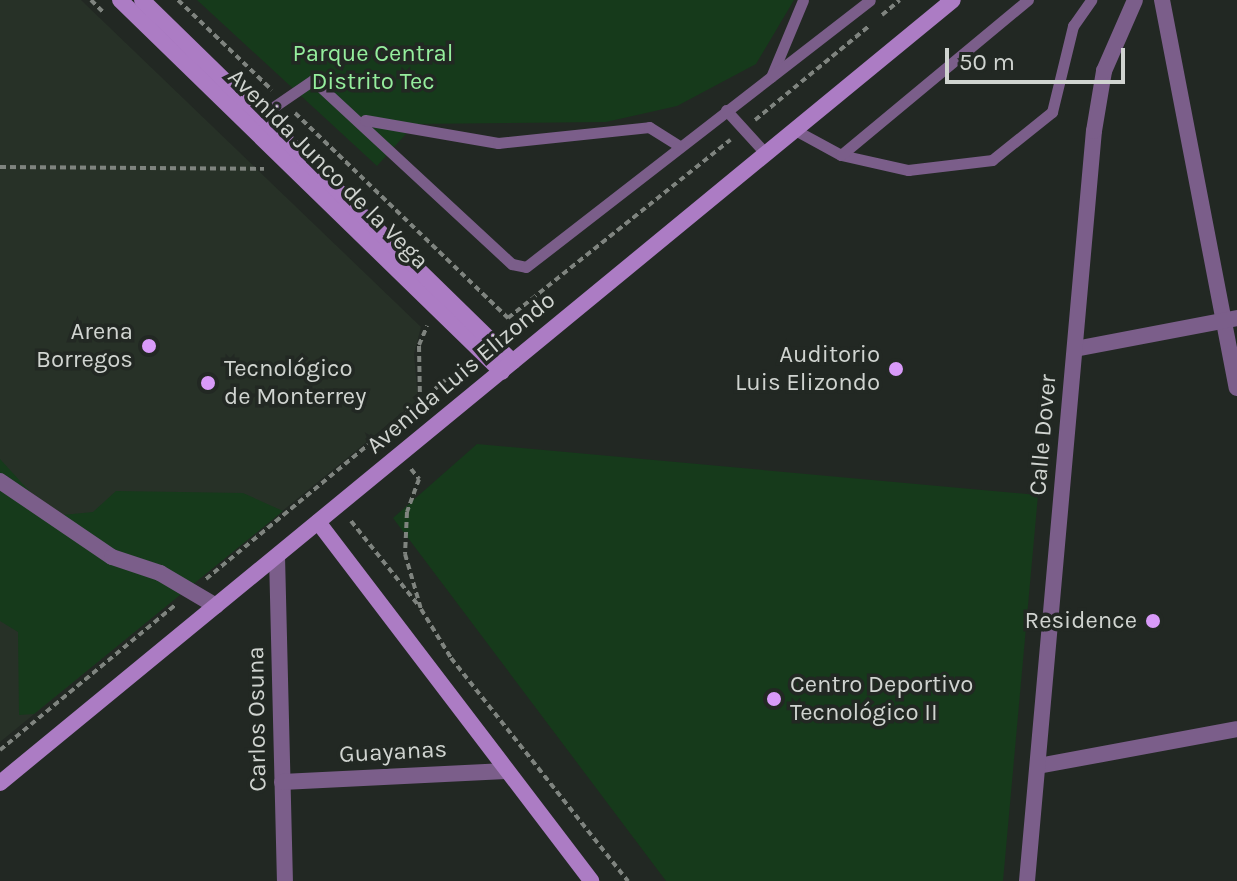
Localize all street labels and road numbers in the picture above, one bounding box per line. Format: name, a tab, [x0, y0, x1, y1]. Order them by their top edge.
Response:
street label: Avenida Junco de la Vega	[222, 63, 434, 275]
street label: Avenida Luis Elizondo	[361, 286, 561, 460]
street label: Calle Dover	[1023, 373, 1063, 497]
street label: Carlos Osuna	[241, 646, 273, 792]
street label: Guayanas	[338, 735, 448, 769]

